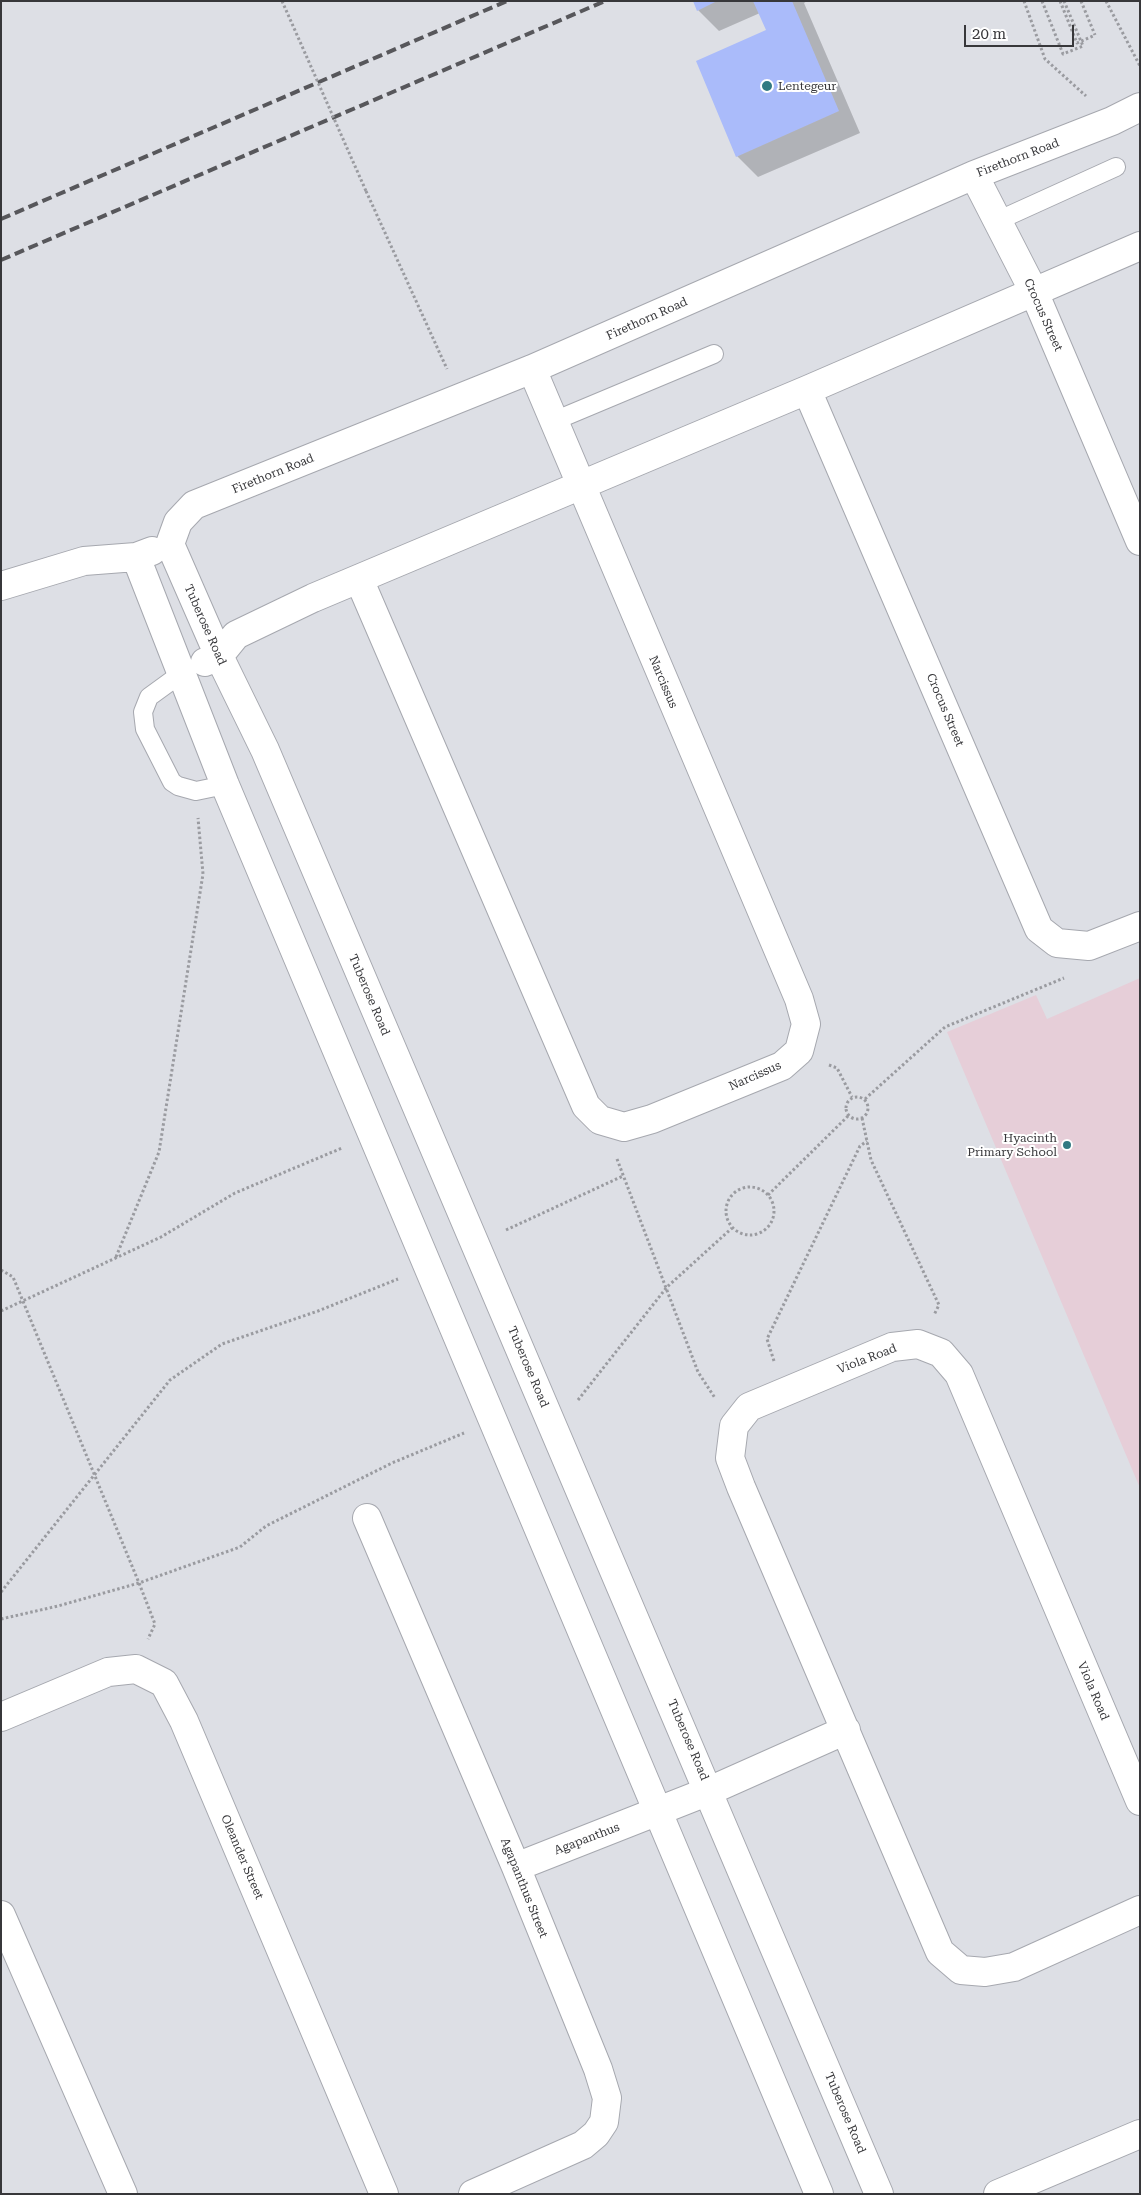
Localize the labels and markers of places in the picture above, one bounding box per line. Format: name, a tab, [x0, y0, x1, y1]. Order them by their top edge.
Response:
marker: Lentegeur	[760, 79, 774, 93]
place label: Lentegeur	[778, 79, 836, 93]
place label: Hyacinth Primary School	[967, 1131, 1057, 1159]
marker: Hyacinth Primary School	[1061, 1139, 1073, 1151]

